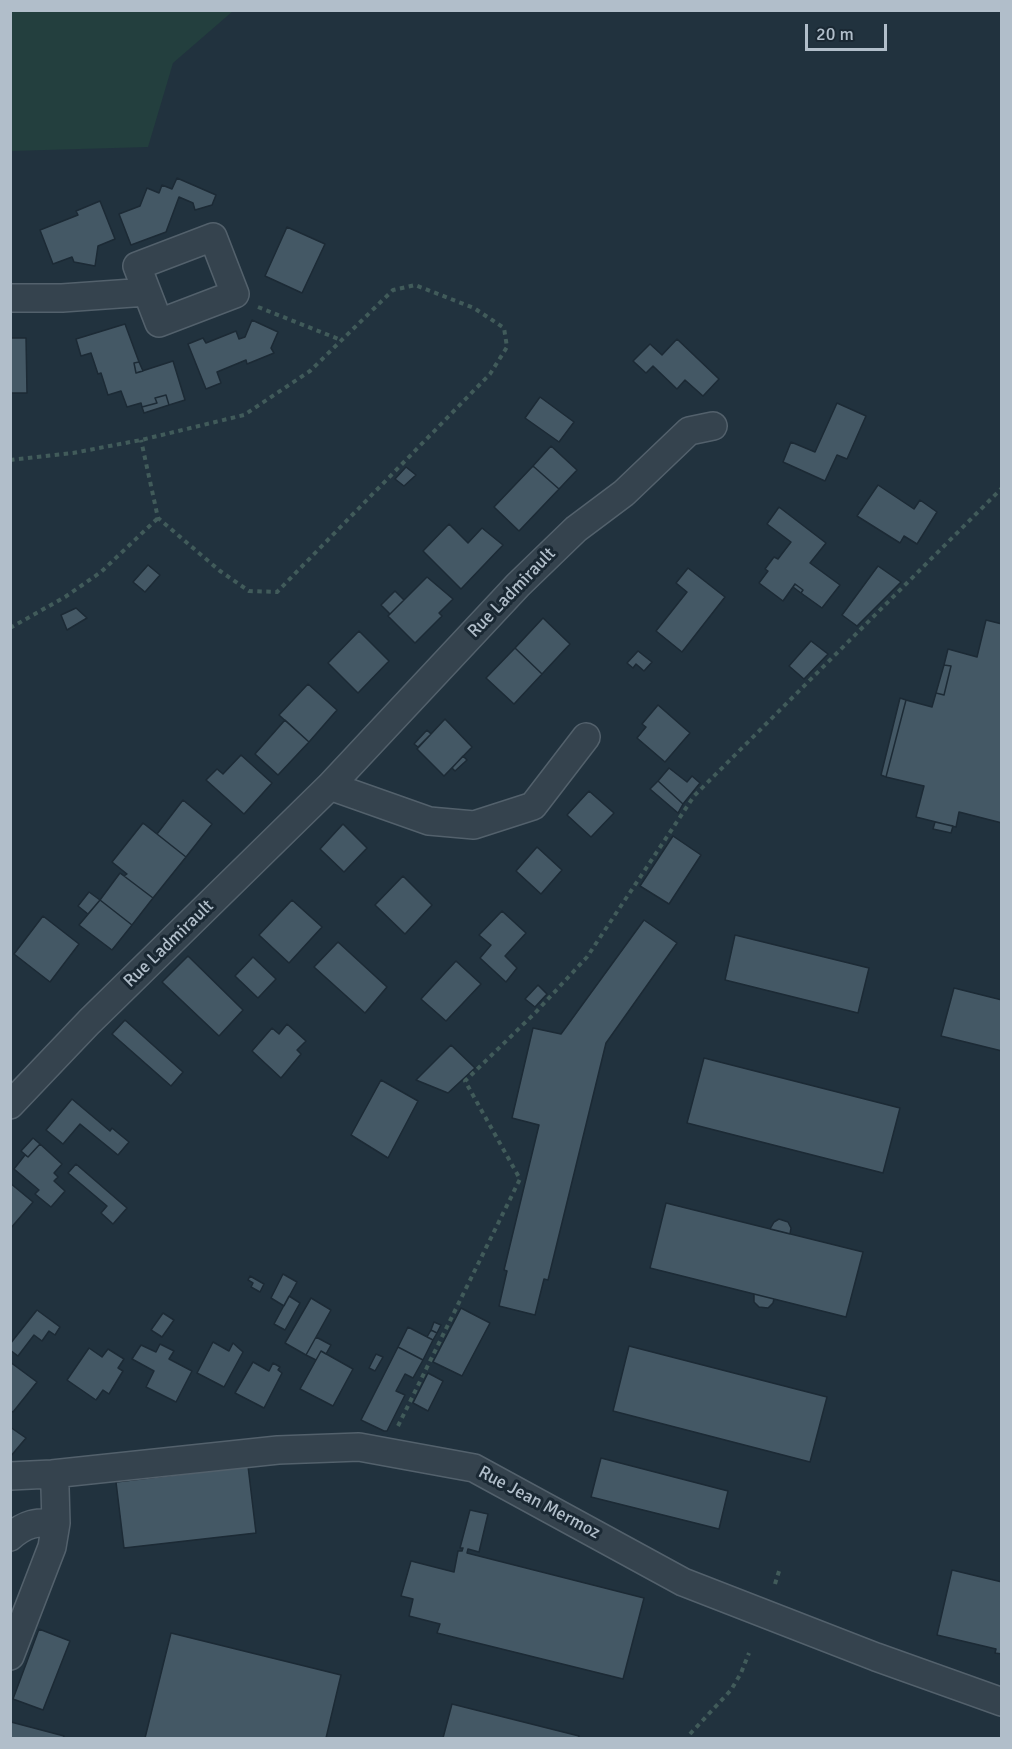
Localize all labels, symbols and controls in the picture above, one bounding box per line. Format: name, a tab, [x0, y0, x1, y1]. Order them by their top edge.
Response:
scale bar	[808, 12, 890, 50]
text: 20 m	[816, 23, 854, 45]
street label: Rue Ladmirault	[464, 543, 560, 643]
street label: Rue Ladmirault	[119, 896, 219, 992]
street label: Rue Jean Mermoz	[474, 1462, 604, 1544]

